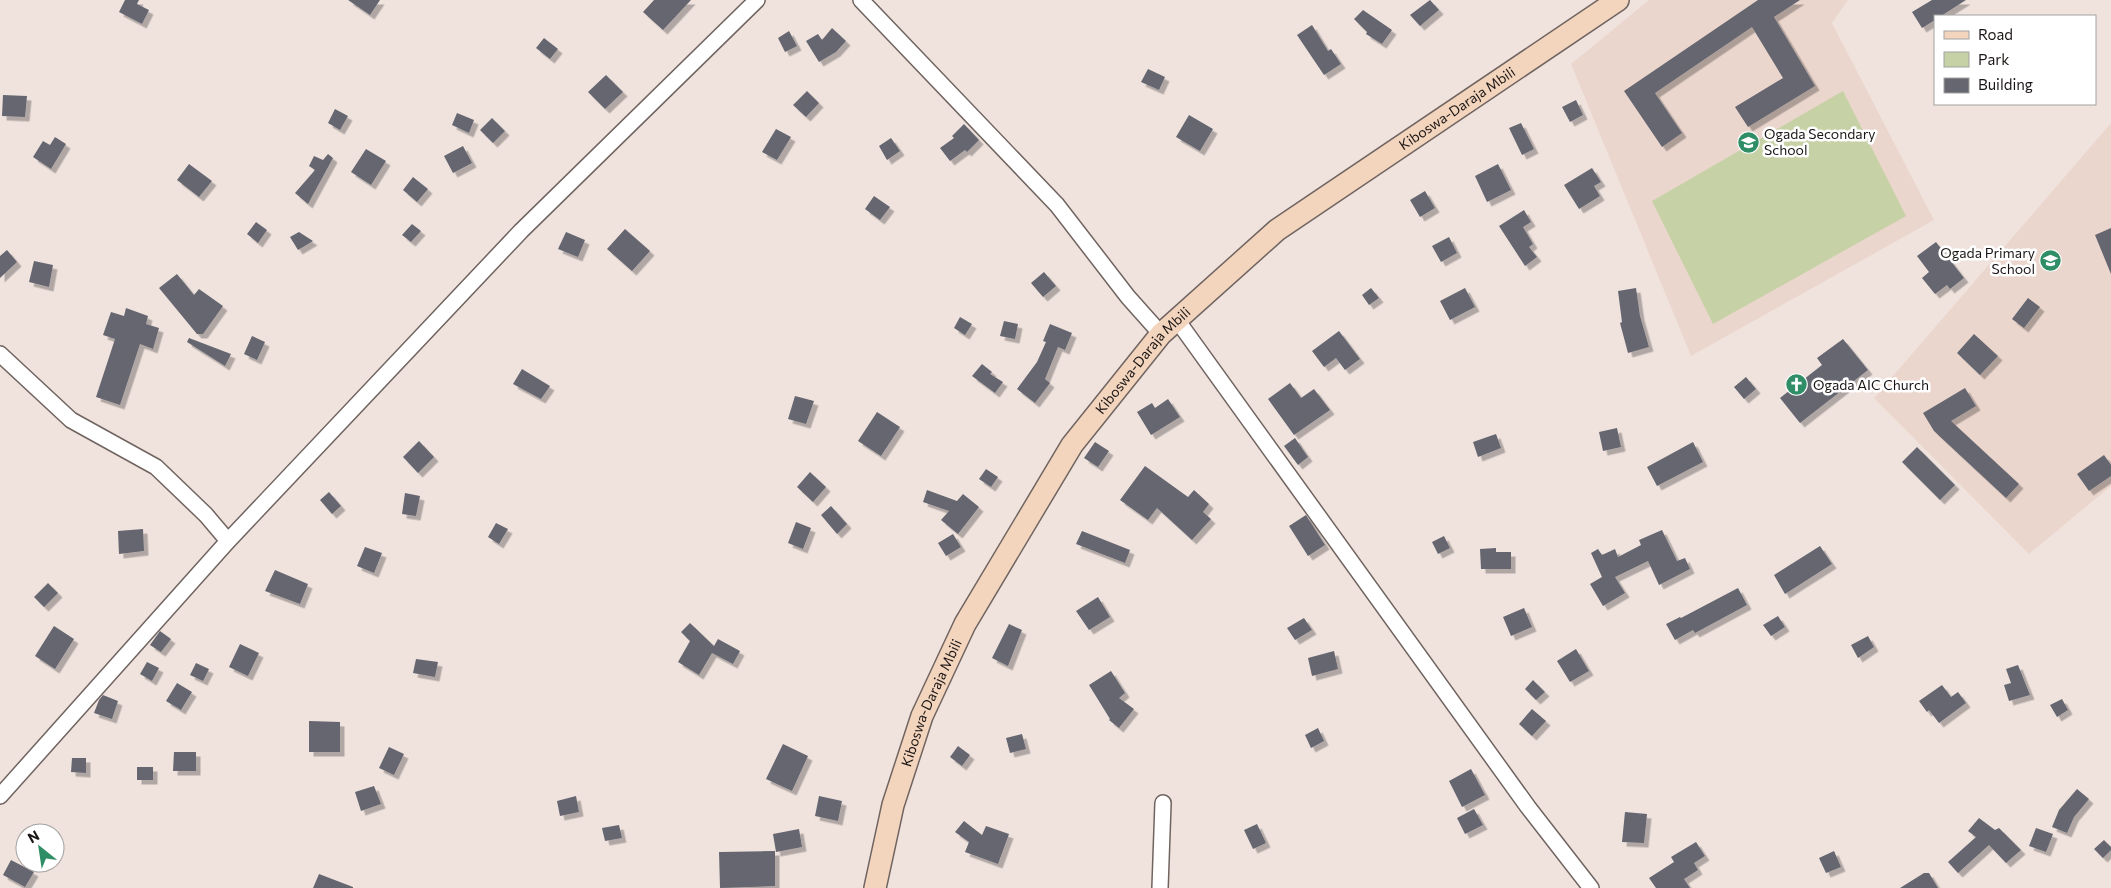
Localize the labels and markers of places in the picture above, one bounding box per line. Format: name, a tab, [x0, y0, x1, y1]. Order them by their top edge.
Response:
place label: Ogada Secondary School	[1764, 125, 1876, 158]
school or university icon: Ogada Secondary School	[1736, 130, 1760, 154]
place label: Ogada Primary School	[1940, 244, 2035, 277]
school or university icon: Ogada Primary School	[2039, 249, 2063, 273]
church icon: Ogada AIC Church	[1785, 373, 1809, 397]
place label: Ogada AIC Church	[1813, 376, 1929, 393]

